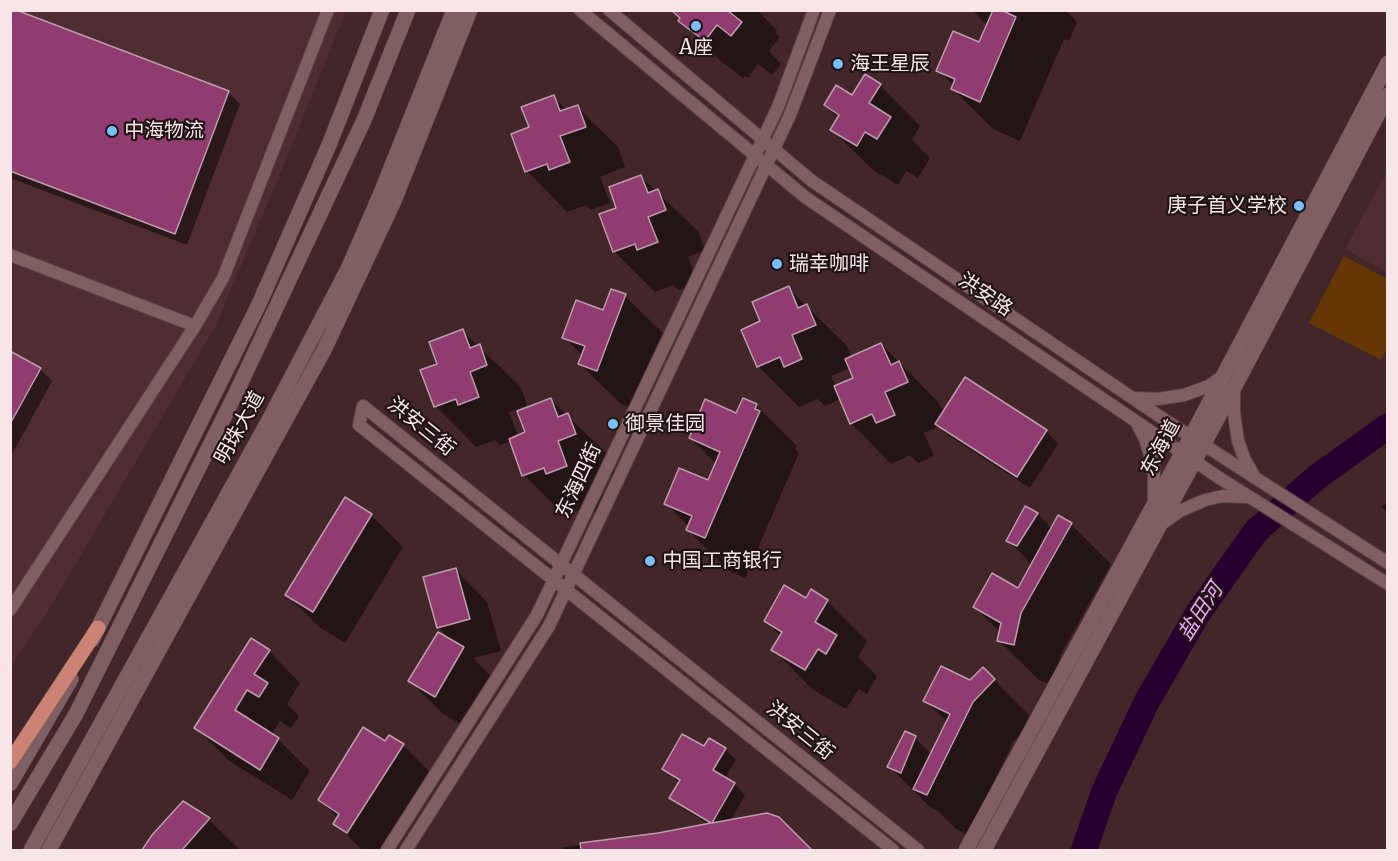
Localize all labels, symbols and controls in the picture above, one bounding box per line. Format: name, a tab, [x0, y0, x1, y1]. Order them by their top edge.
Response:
marker: A座	[689, 19, 703, 33]
place label: A座	[679, 36, 713, 60]
place label: 海王星辰	[850, 52, 930, 76]
marker: 海王星辰	[831, 57, 845, 71]
place label: 中海物流	[124, 119, 204, 143]
marker: 中海物流	[105, 124, 119, 138]
place label: 庚子首义学校	[1167, 194, 1287, 218]
marker: 庚子首义学校	[1292, 199, 1306, 213]
place label: 瑞幸咖啡	[789, 252, 869, 276]
marker: 瑞幸咖啡	[770, 257, 784, 271]
street label: 洪安路	[953, 268, 1017, 322]
street label: 明珠大道	[210, 387, 270, 469]
street label: 洪安三街	[382, 393, 460, 461]
place label: 御景佳园	[625, 412, 705, 436]
street label: 东海道	[1136, 416, 1186, 480]
marker: 御景佳园	[606, 417, 620, 431]
street label: 东海四街	[551, 440, 607, 522]
place label: 中国工商银行	[662, 549, 782, 573]
marker: 中国工商银行	[643, 554, 657, 568]
water label: 盐田河	[1173, 579, 1229, 645]
street label: 洪安三街	[761, 697, 839, 765]

